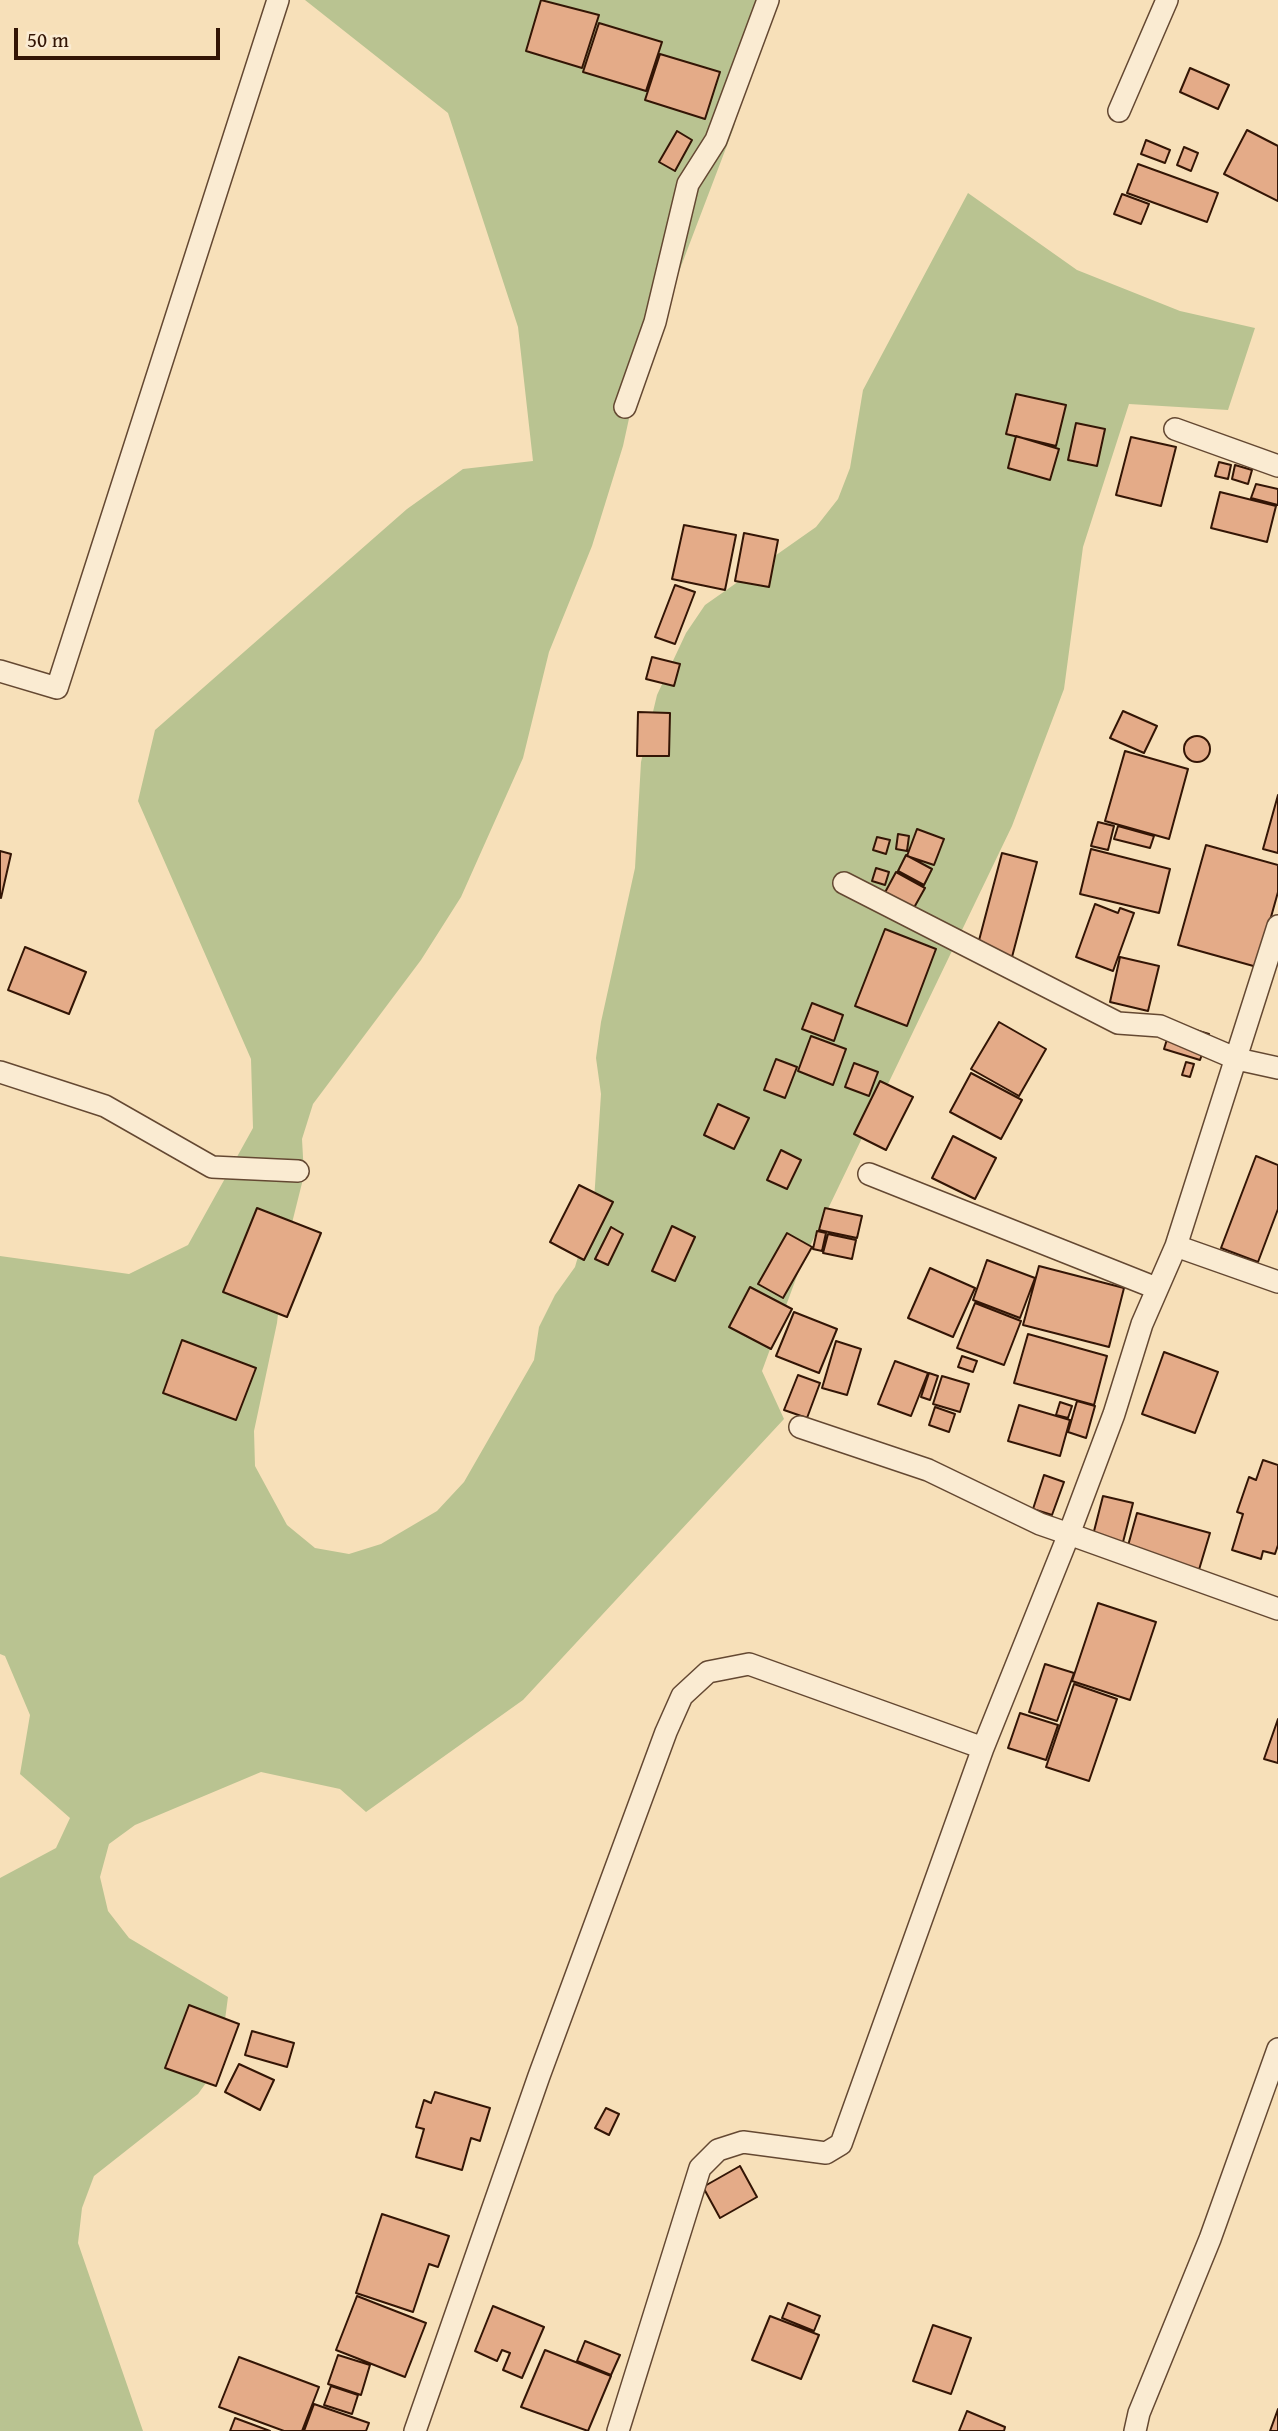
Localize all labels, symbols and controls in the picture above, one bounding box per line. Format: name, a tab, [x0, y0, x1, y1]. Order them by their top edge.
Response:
scale bar	[18, 14, 224, 58]
text: 50 m	[27, 24, 69, 55]

